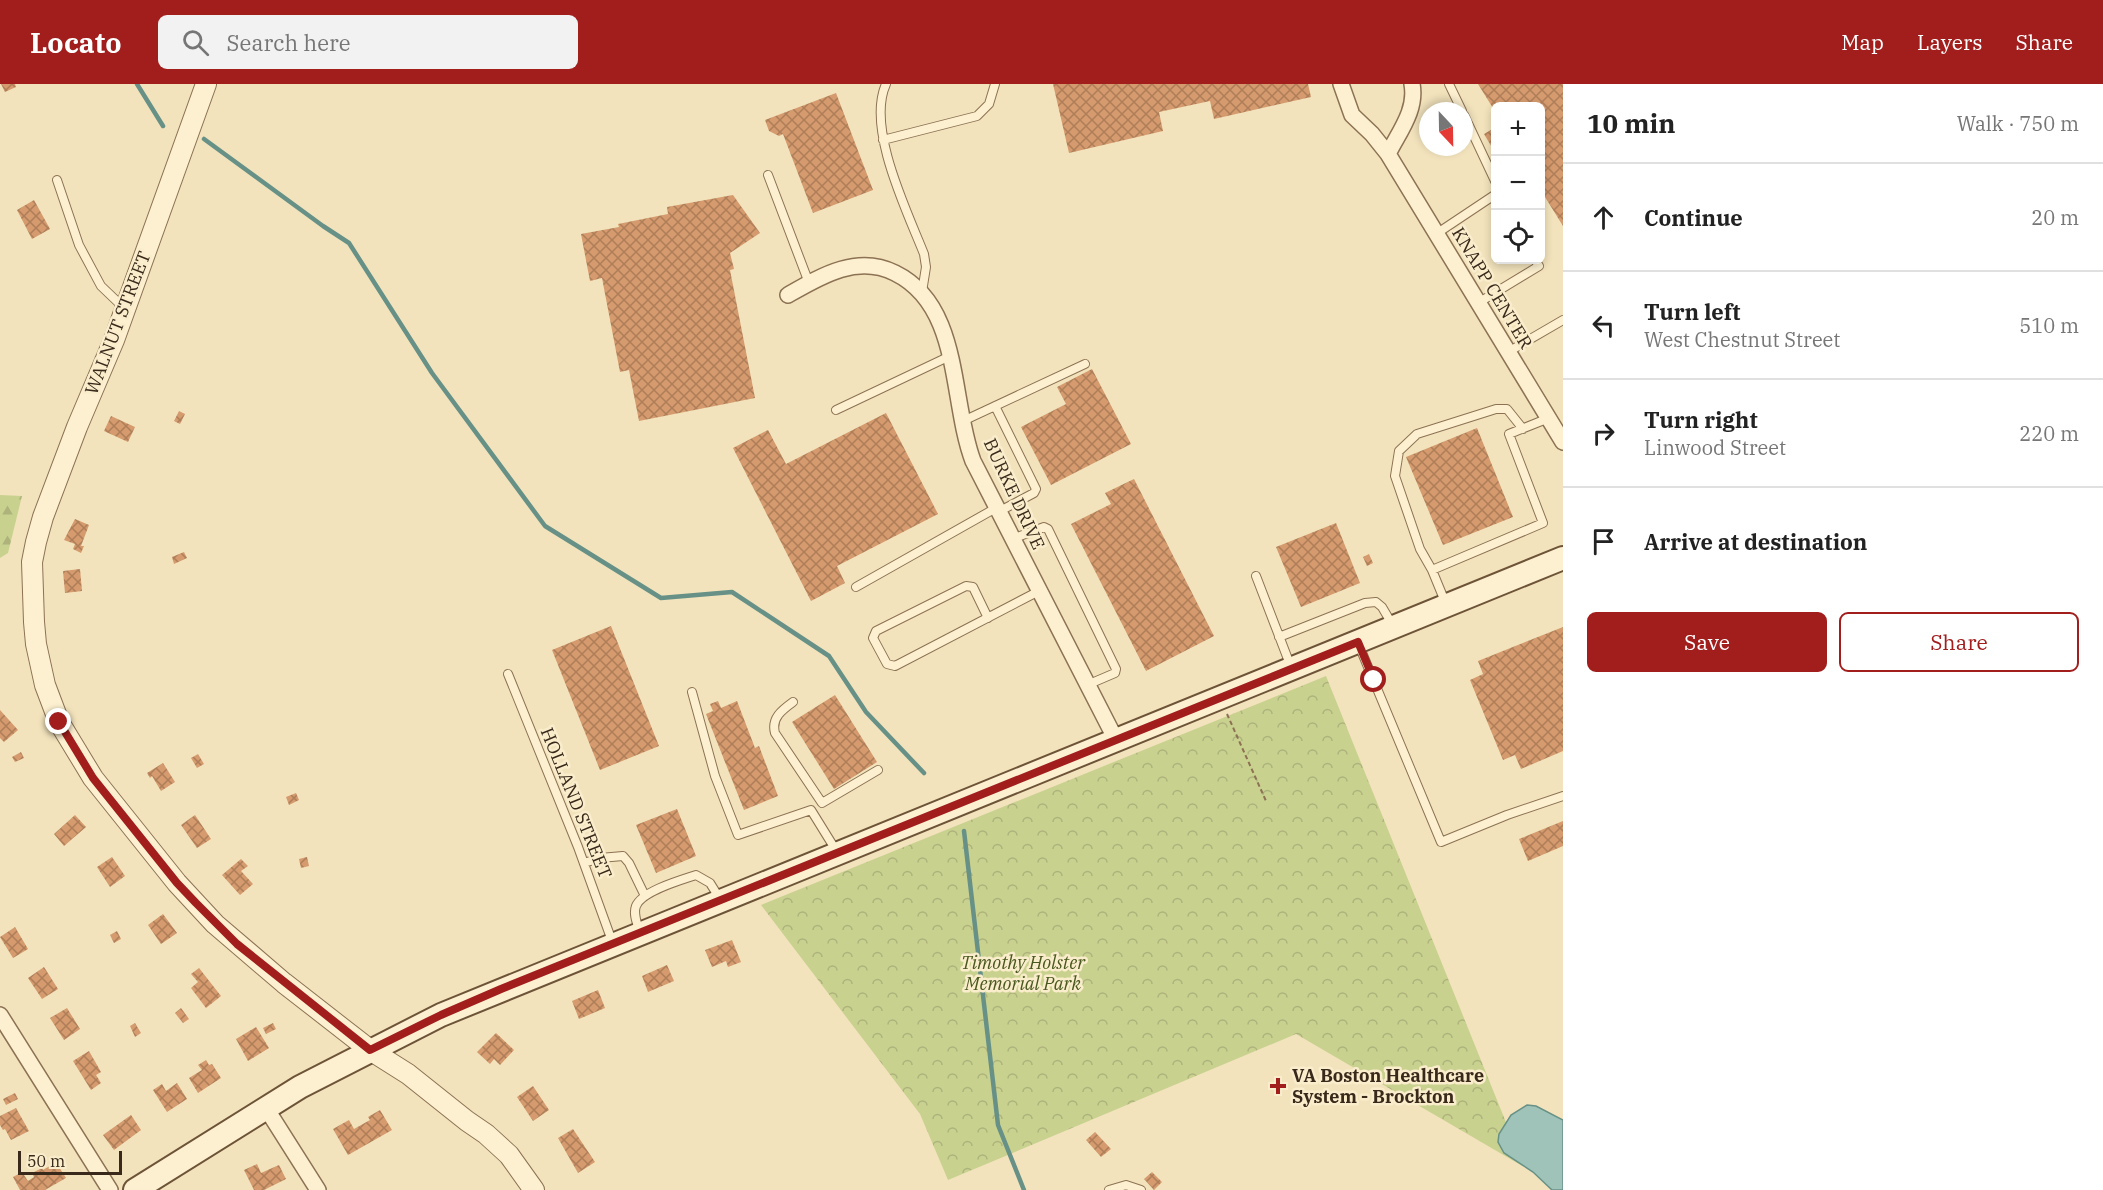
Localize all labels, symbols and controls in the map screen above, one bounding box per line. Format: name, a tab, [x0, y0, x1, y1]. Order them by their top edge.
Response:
search box	[158, 15, 578, 69]
text: Locato	[30, 24, 122, 61]
icon: search	[179, 26, 212, 59]
text: Search here	[227, 28, 351, 57]
text: Map	[1841, 28, 1884, 56]
text: Layers	[1917, 28, 1983, 56]
text: Share	[2016, 28, 2073, 56]
north arrow	[1419, 102, 1473, 156]
map controls	[1491, 102, 1545, 264]
button: +	[1491, 102, 1545, 156]
text: 10 min	[1587, 106, 1675, 140]
text: Walk · 750 m	[1957, 110, 2079, 137]
button: −	[1491, 156, 1545, 210]
icon: ahead	[1587, 201, 1620, 234]
text: Continue	[1644, 203, 1743, 232]
text: 20 m	[2031, 204, 2079, 231]
button: locate	[1491, 210, 1545, 264]
street label: KNAPP CENTER	[1447, 223, 1538, 353]
street label: WALNUT STREET	[80, 248, 156, 398]
text: Turn left	[1644, 297, 1740, 326]
icon: left	[1587, 309, 1620, 342]
text: 510 m	[2019, 312, 2079, 339]
text: West Chestnut Street	[1644, 326, 1840, 353]
text: Turn right	[1644, 405, 1758, 434]
icon: right	[1587, 417, 1620, 450]
text: 220 m	[2019, 420, 2079, 447]
street label: BURKE DRIVE	[979, 434, 1050, 553]
text: Linwood Street	[1644, 434, 1786, 461]
icon: arrive	[1587, 525, 1620, 558]
text: Arrive at destination	[1644, 527, 1867, 556]
button: Save	[1587, 612, 1827, 672]
button: Share	[1839, 612, 2079, 672]
route start	[1360, 666, 1386, 692]
route end	[45, 708, 71, 734]
street label: HOLLAND STREET	[536, 724, 617, 882]
park label: Timothy Holster Memorial Park	[961, 951, 1086, 995]
place label: VA Boston Healthcare System - Brockton	[1292, 1064, 1484, 1108]
marker: VA Boston Healthcare System - Brockton	[1269, 1077, 1287, 1095]
scale bar	[18, 1148, 122, 1176]
text: 50 m	[27, 1151, 65, 1171]

